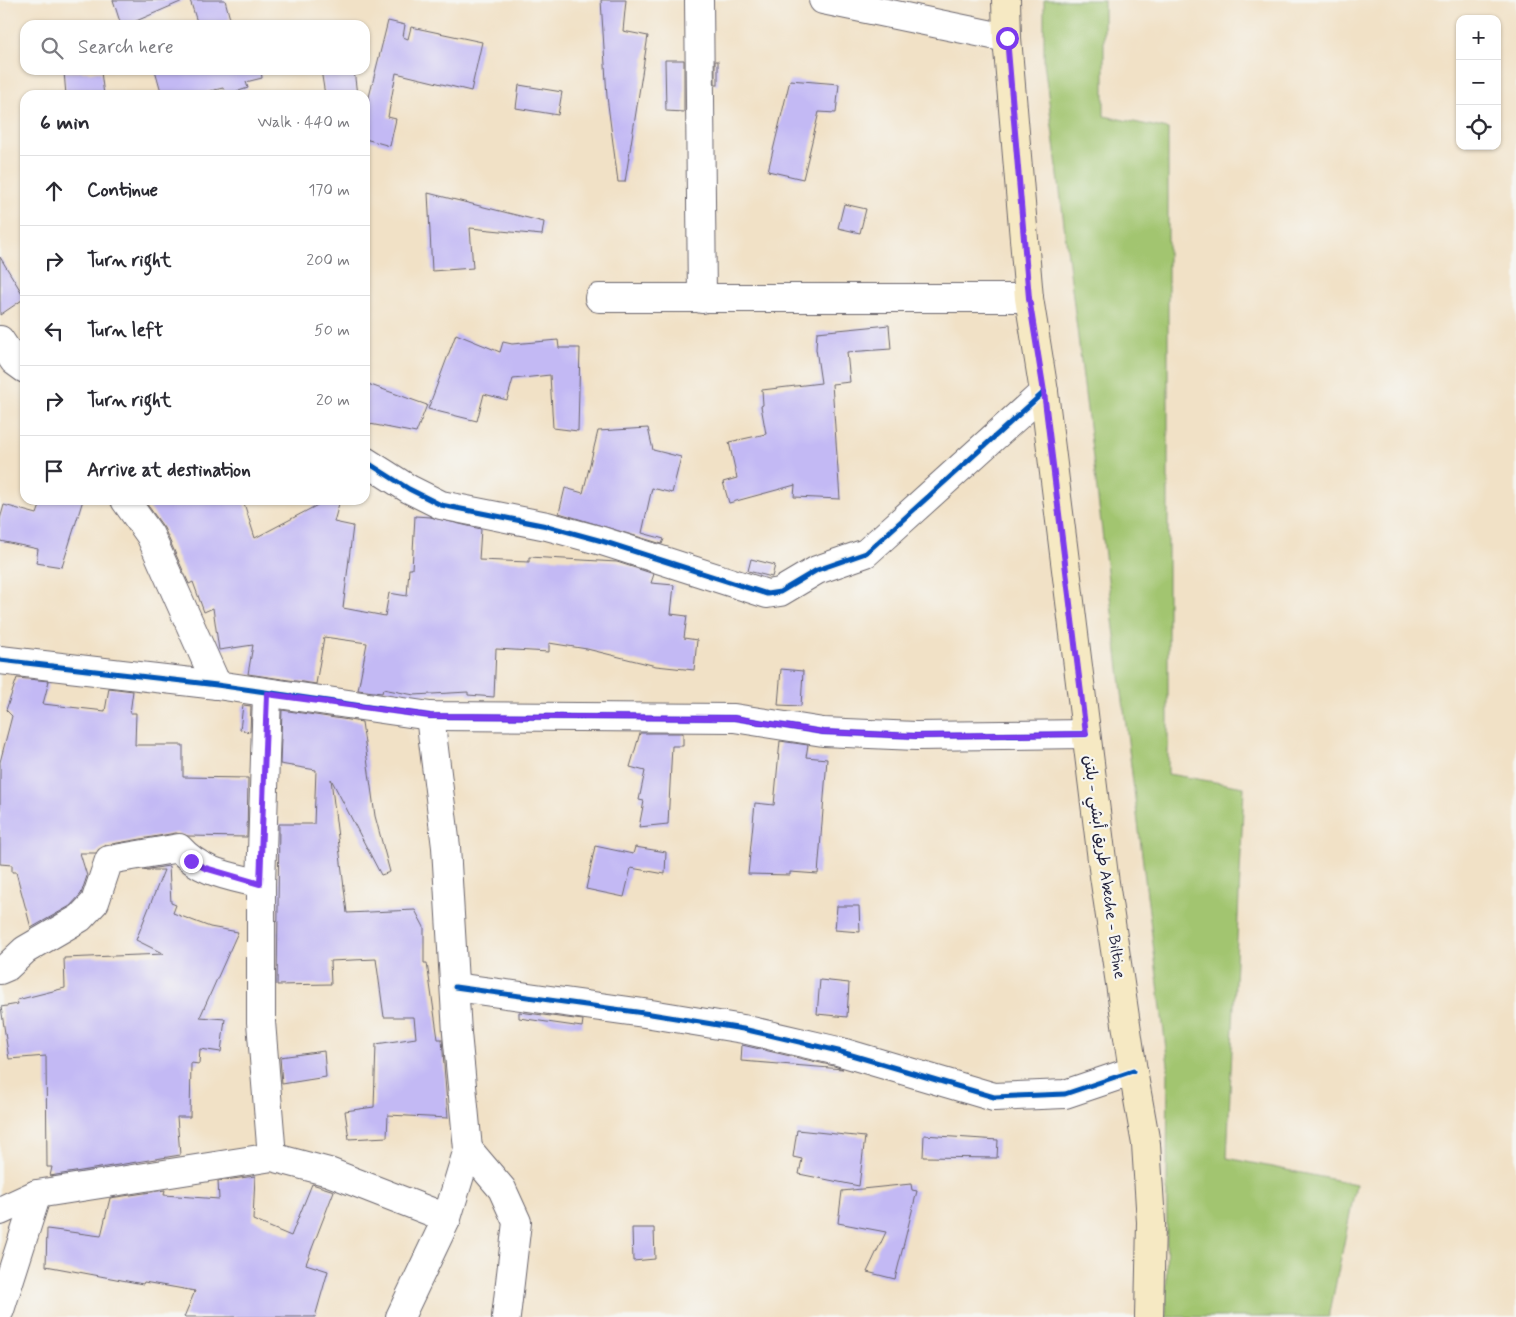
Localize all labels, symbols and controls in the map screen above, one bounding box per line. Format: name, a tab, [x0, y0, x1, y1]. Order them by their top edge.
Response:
map controls	[1456, 15, 1501, 150]
button: +	[1456, 15, 1501, 60]
search box	[20, 20, 370, 75]
route start	[996, 27, 1019, 50]
icon: search	[38, 34, 66, 62]
text: Search here	[78, 35, 174, 60]
button: −	[1456, 60, 1501, 105]
button: locate	[1456, 105, 1501, 150]
text: 6 min	[40, 109, 90, 137]
text: Walk · 440 m	[257, 112, 350, 133]
icon: ahead	[40, 177, 68, 205]
text: Continue	[87, 178, 158, 203]
text: 170 m	[308, 180, 350, 201]
icon: right	[40, 247, 68, 275]
text: Turn right	[87, 248, 171, 273]
text: 200 m	[306, 250, 350, 271]
icon: left	[40, 317, 68, 345]
text: Turn left	[87, 318, 163, 343]
text: 50 m	[314, 320, 350, 341]
icon: right	[40, 387, 68, 415]
text: Turn right	[87, 388, 171, 413]
text: 20 m	[316, 390, 350, 411]
icon: arrive	[40, 457, 68, 485]
text: Arrive at destination	[87, 458, 251, 483]
street label: طريق أبشي - بلتن Abeche - Biltine	[1075, 754, 1130, 981]
route end	[180, 850, 203, 873]

